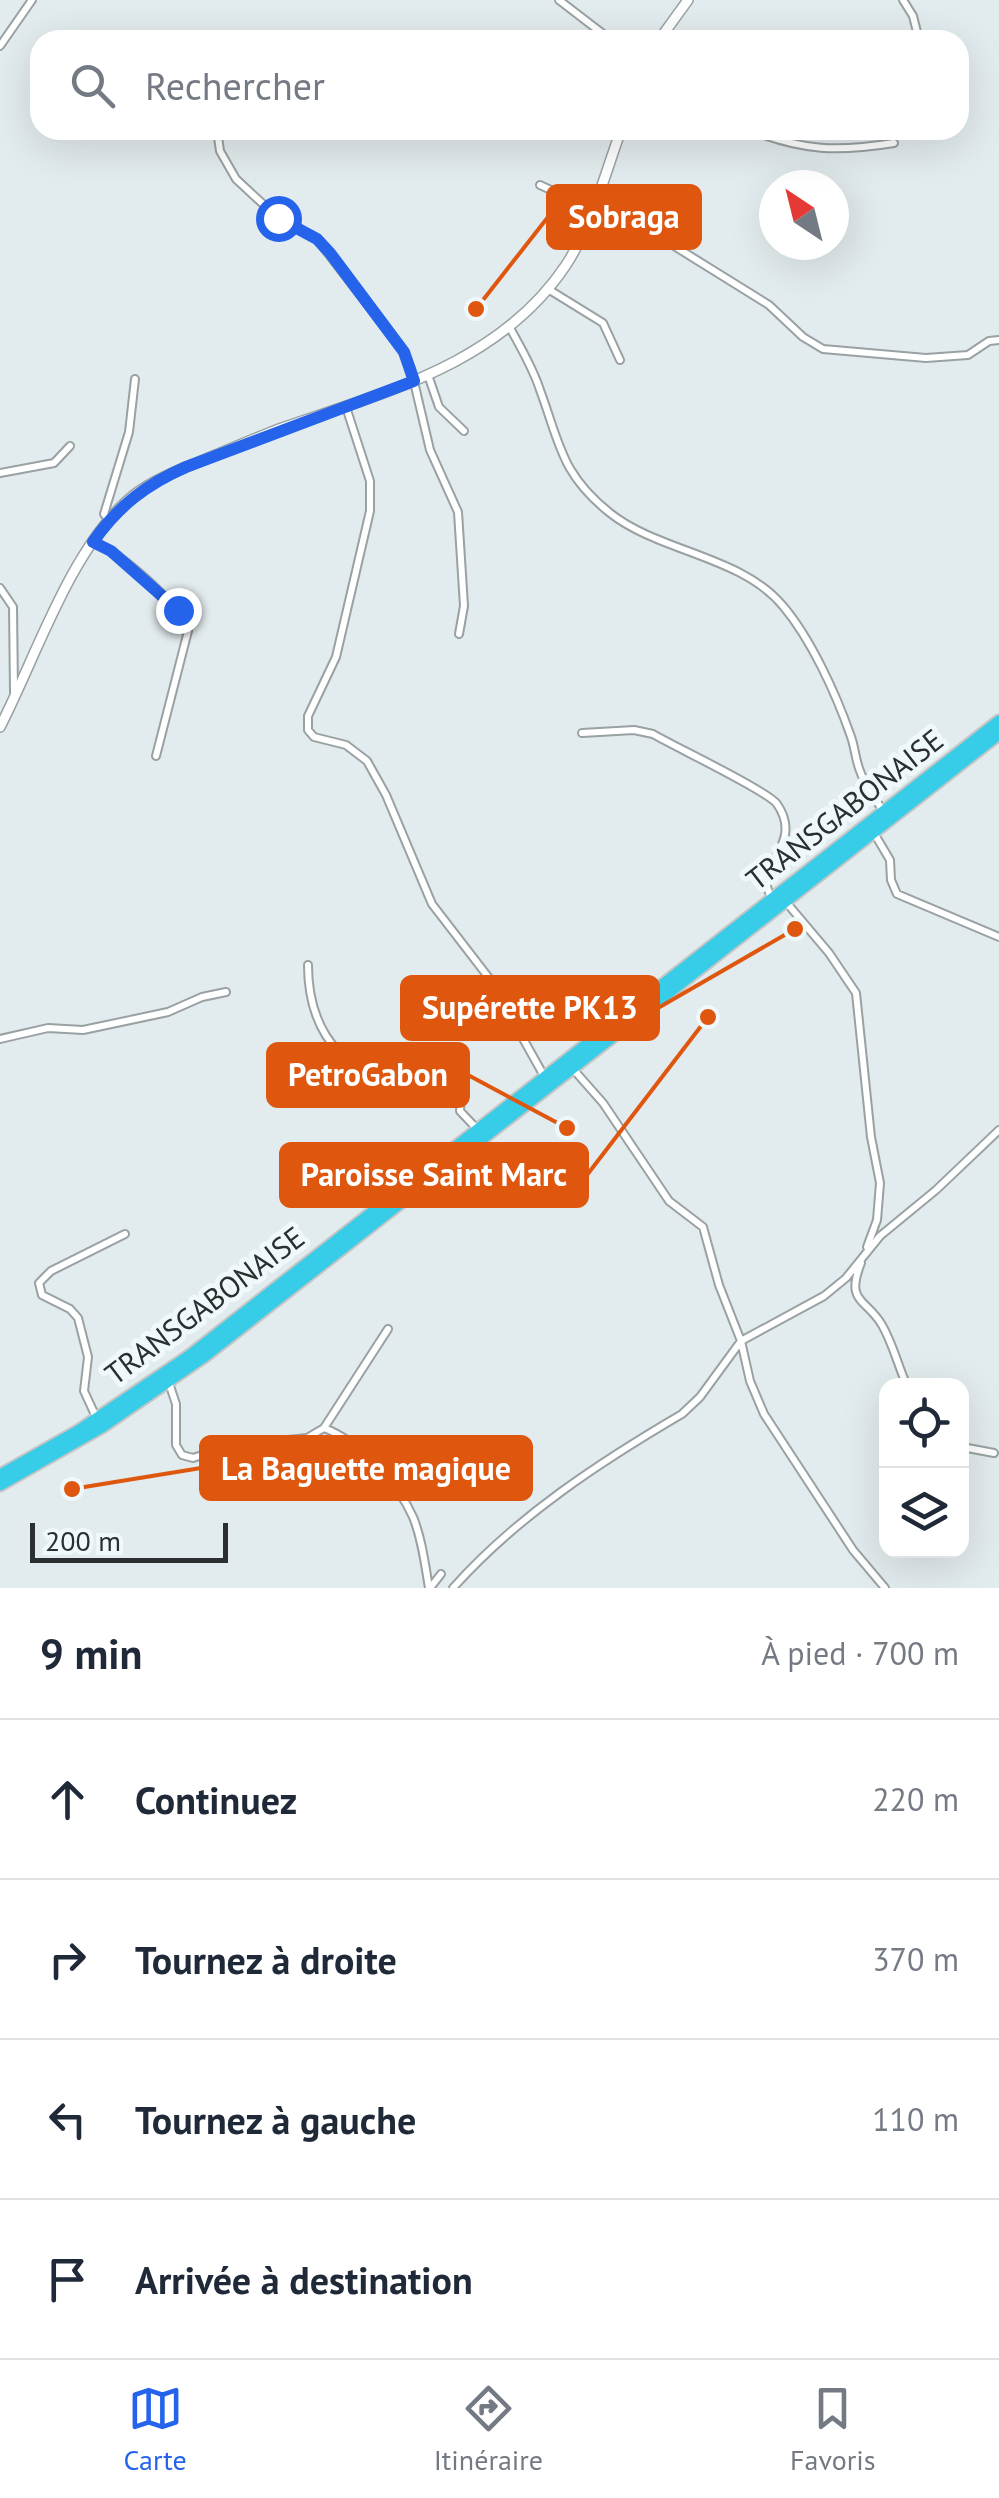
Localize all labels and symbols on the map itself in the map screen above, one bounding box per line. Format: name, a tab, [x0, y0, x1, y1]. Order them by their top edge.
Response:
north arrow	[759, 170, 849, 260]
callout: Sobraga	[548, 186, 700, 248]
text: Sobraga	[568, 195, 680, 237]
route start	[256, 196, 302, 242]
route end	[156, 588, 202, 634]
street label: TRANSGABONAISE	[738, 720, 951, 898]
callout: Supérette PK13	[402, 977, 658, 1039]
text: Supérette PK13	[422, 986, 638, 1028]
callout: PetroGabon	[268, 1044, 468, 1106]
text: PetroGabon	[288, 1053, 448, 1095]
callout: Paroisse Saint Marc	[281, 1144, 587, 1206]
text: Paroisse Saint Marc	[301, 1153, 567, 1195]
street label: TRANSGABONAISE	[97, 1217, 312, 1393]
callout: La Baguette magique	[201, 1437, 531, 1499]
text: La Baguette magique	[221, 1447, 511, 1489]
scale bar	[30, 1518, 228, 1562]

